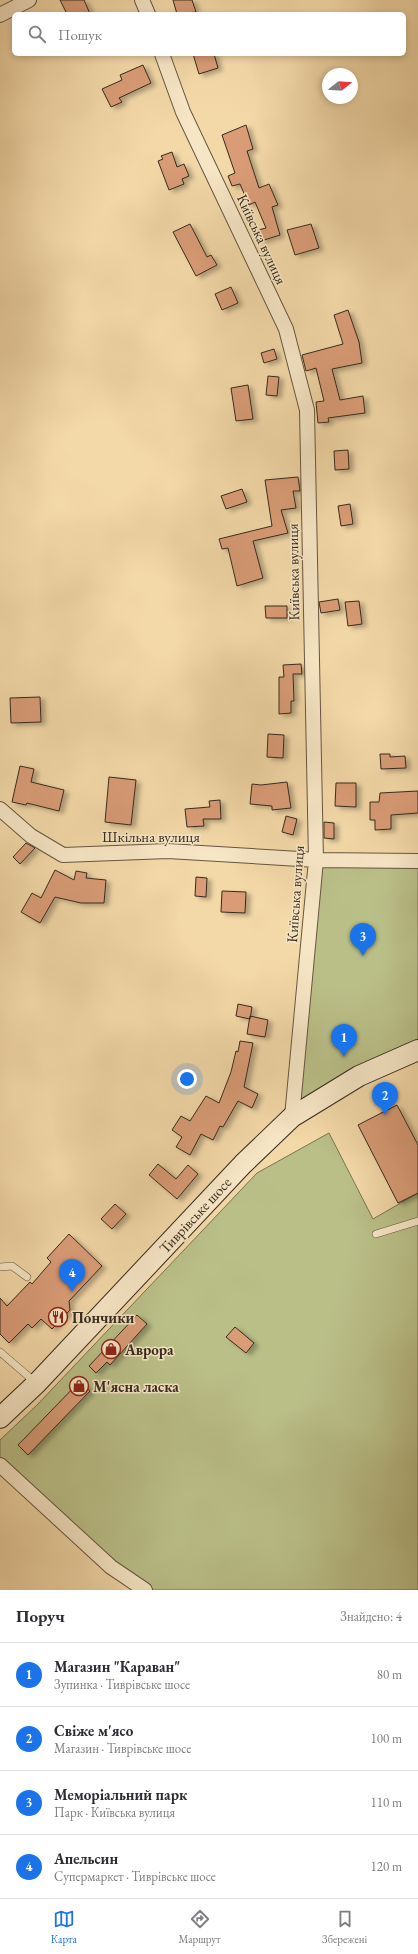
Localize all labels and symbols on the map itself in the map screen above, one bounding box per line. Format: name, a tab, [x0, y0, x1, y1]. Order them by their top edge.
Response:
north arrow	[322, 68, 358, 104]
street label: Київська вулиця	[233, 191, 291, 287]
street label: Київська вулиця	[283, 523, 303, 621]
street label: Шкільна вулиця	[102, 827, 200, 846]
street label: Київська вулиця	[282, 844, 308, 943]
pin: 3	[350, 923, 376, 956]
pin: 1	[331, 1024, 357, 1057]
your location	[177, 1069, 197, 1089]
pin: 2	[372, 1082, 398, 1115]
street label: Тиврівське шосе	[155, 1173, 235, 1257]
pin: 4	[59, 1259, 85, 1292]
restaurant icon: Пончики	[47, 1306, 69, 1328]
place label: Пончики	[72, 1308, 134, 1327]
shop icon: Аврора	[100, 1338, 122, 1360]
place label: Аврора	[124, 1340, 174, 1359]
shop icon: М'ясна ласка	[68, 1375, 90, 1397]
place label: М'ясна ласка	[93, 1377, 179, 1396]

